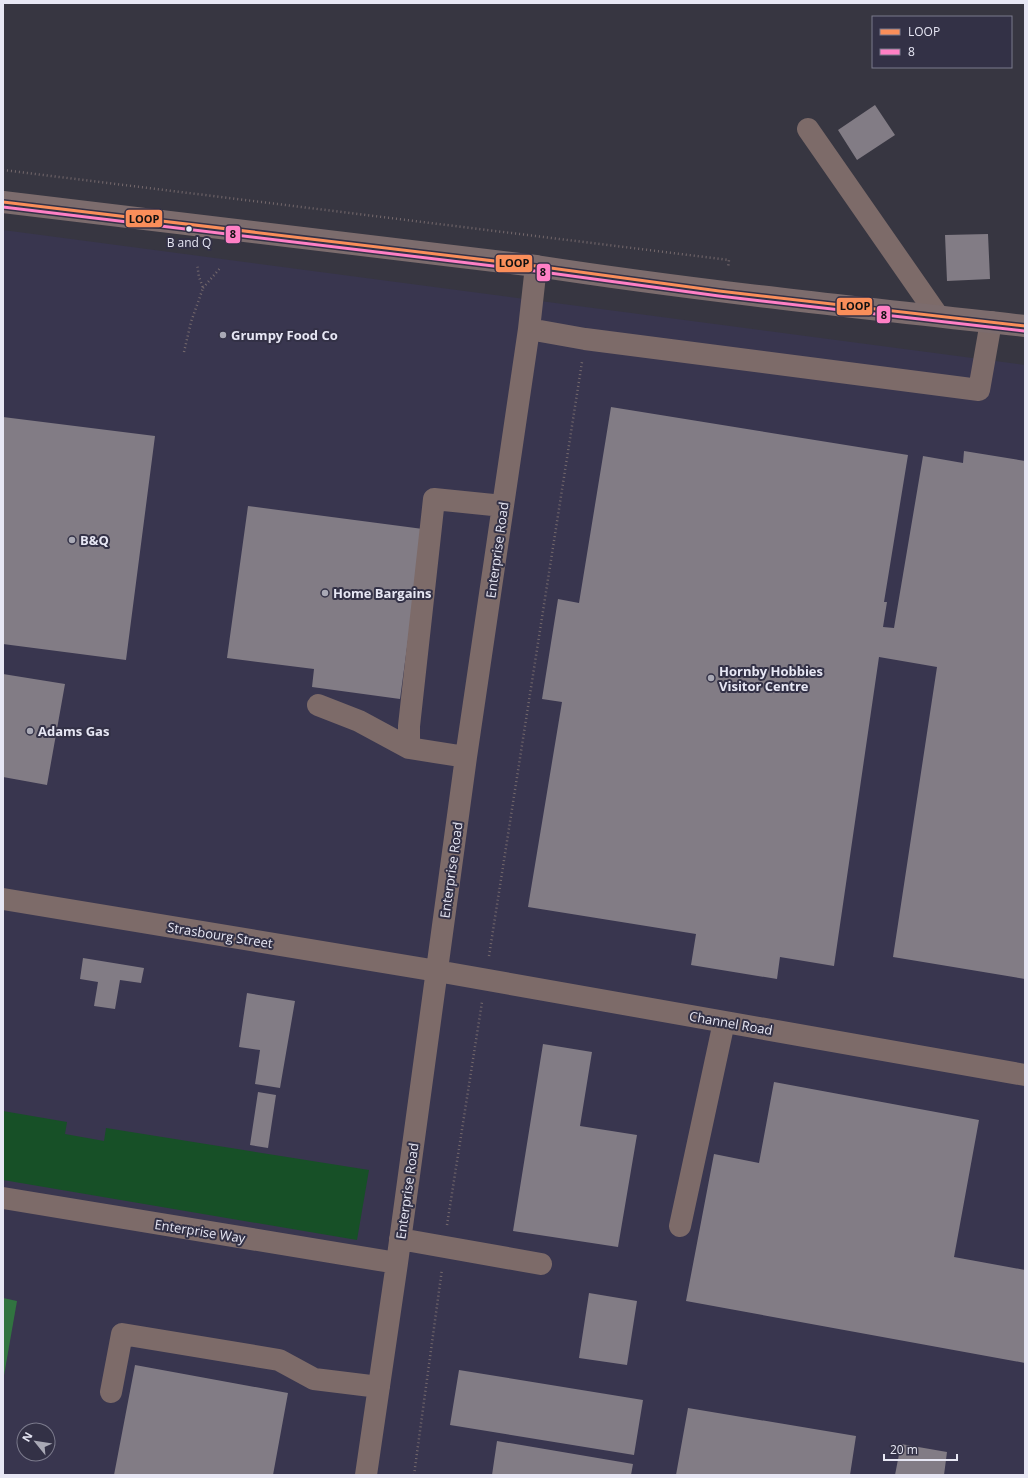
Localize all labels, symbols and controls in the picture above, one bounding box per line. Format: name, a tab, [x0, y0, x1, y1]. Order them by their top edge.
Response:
legend	[872, 16, 1012, 68]
text: LOOP	[908, 23, 940, 40]
text: 8	[908, 43, 915, 60]
line badge: LOOP	[125, 209, 163, 228]
text: LOOP	[129, 211, 159, 226]
marker: B and Q	[184, 224, 194, 234]
line badge: 8	[225, 225, 241, 244]
text: 8	[230, 226, 236, 241]
place label: B and Q	[167, 234, 211, 251]
line badge: LOOP	[495, 254, 533, 273]
text: LOOP	[499, 255, 529, 270]
line badge: 8	[536, 263, 551, 282]
text: 8	[540, 264, 546, 279]
line badge: LOOP	[836, 297, 873, 316]
text: LOOP	[840, 298, 870, 313]
line badge: 8	[876, 305, 891, 324]
text: 8	[881, 307, 887, 322]
place label: Grumpy Food Co	[231, 326, 338, 344]
marker: Grumpy Food Co	[218, 330, 228, 340]
street label: Enterprise Road	[481, 501, 513, 599]
place label: B&Q	[80, 531, 109, 549]
marker: B&Q	[67, 535, 77, 545]
place label: Home Bargains	[333, 584, 431, 602]
marker: Home Bargains	[320, 588, 330, 598]
place label: Hornby Hobbies Visitor Centre	[719, 662, 823, 695]
marker: Hornby Hobbies Visitor Centre	[706, 673, 716, 683]
place label: Adams Gas	[38, 722, 109, 740]
marker: Adams Gas	[25, 726, 35, 736]
street label: Enterprise Road	[435, 821, 467, 919]
street label: Strasbourg Street	[166, 918, 274, 952]
street label: Channel Road	[688, 1007, 774, 1039]
street label: Enterprise Road	[391, 1142, 423, 1240]
street label: Enterprise Way	[153, 1215, 247, 1247]
north arrow	[16, 1422, 56, 1462]
text: N	[18, 1429, 36, 1444]
scale bar	[884, 1436, 957, 1462]
text: 20 m	[890, 1441, 918, 1458]

